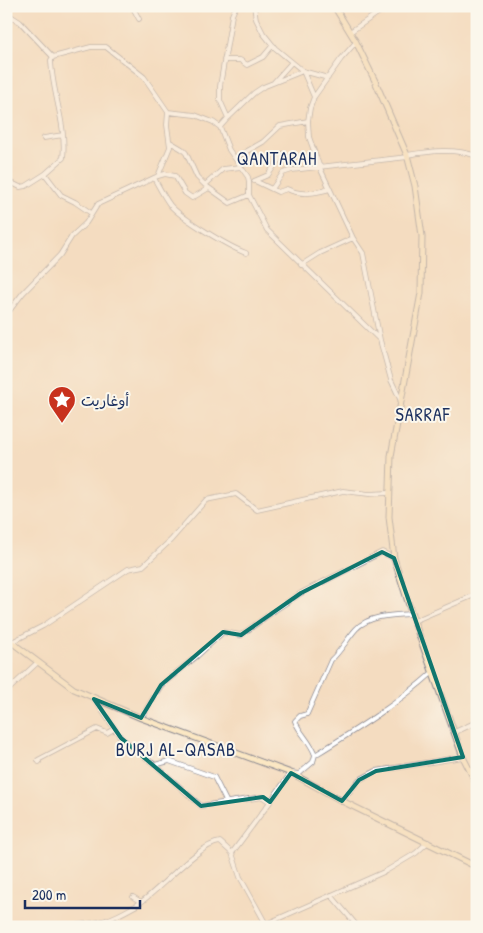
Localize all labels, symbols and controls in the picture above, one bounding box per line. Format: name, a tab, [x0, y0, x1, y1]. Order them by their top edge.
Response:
district label: QANTARAH	[237, 146, 317, 171]
place icon: أوغاريت	[47, 385, 77, 424]
place label: أوغاريت	[81, 390, 129, 411]
district label: SARRAF	[396, 402, 451, 427]
district label: BURJ AL-QASAB	[116, 737, 236, 762]
scale bar	[25, 878, 140, 910]
text: 200 m	[32, 884, 66, 905]

